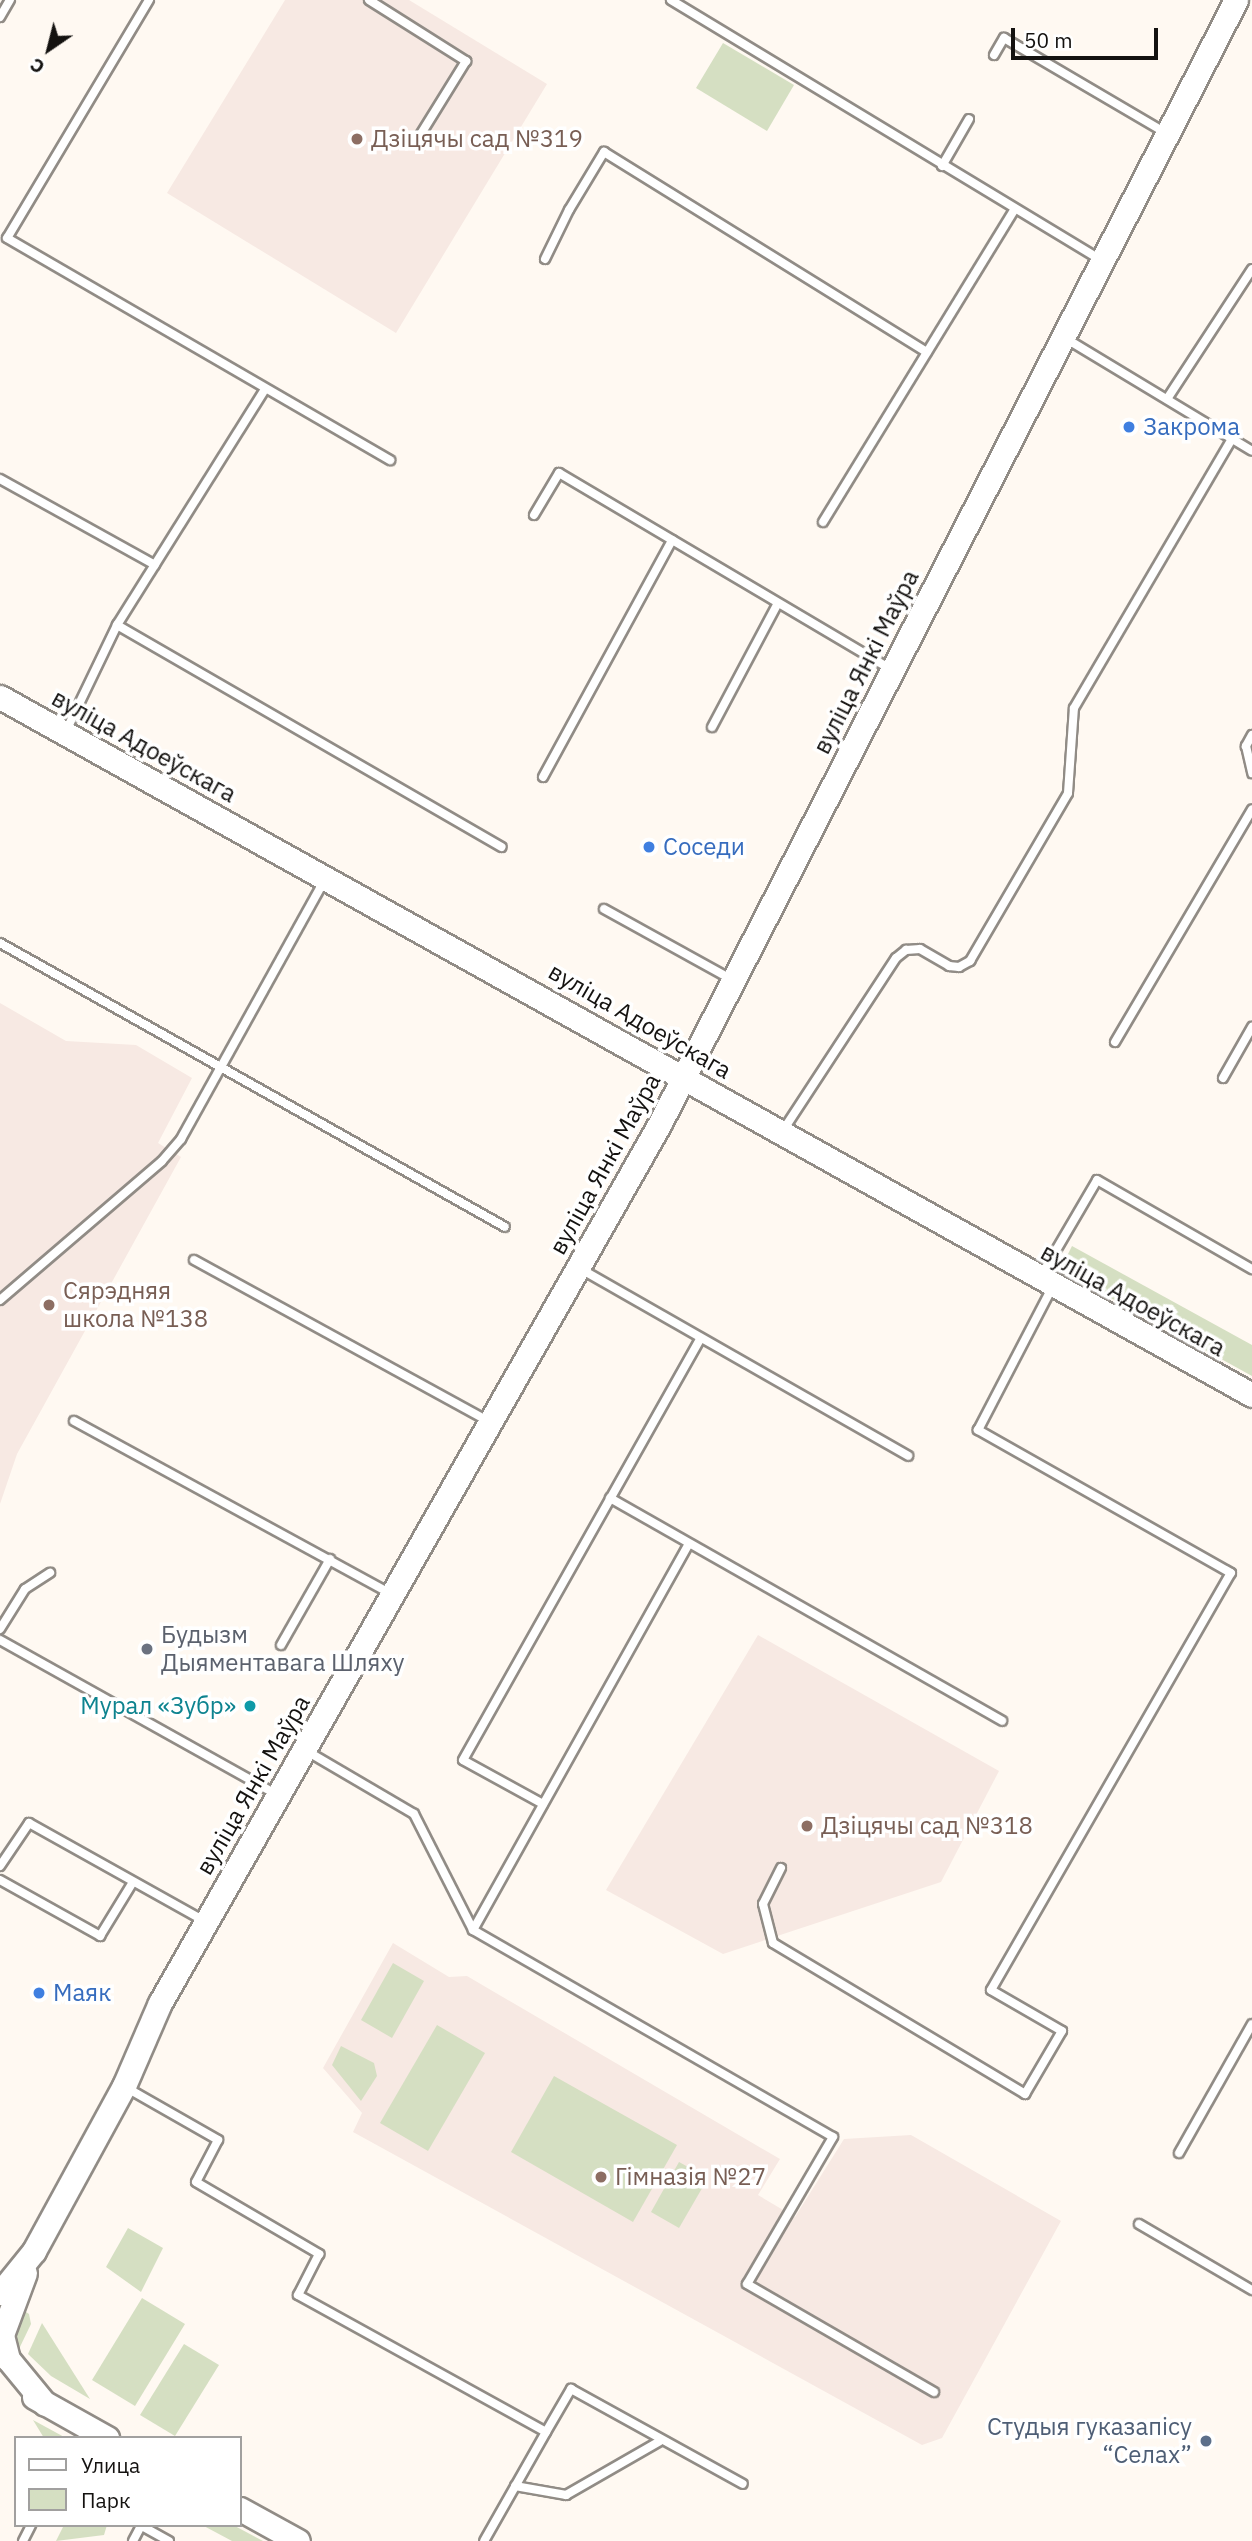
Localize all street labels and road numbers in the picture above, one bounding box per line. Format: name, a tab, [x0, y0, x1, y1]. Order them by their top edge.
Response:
street label: вуліца Янкі Маўра	[807, 565, 925, 759]
street label: вуліца Адоеўскага	[47, 683, 241, 809]
street label: вуліца Адоеўскага	[543, 957, 737, 1085]
street label: вуліца Янкі Маўра	[543, 1068, 667, 1260]
street label: вуліца Адоеўскага	[1036, 1237, 1230, 1363]
street label: вуліца Янкі Маўра	[190, 1690, 316, 1880]

